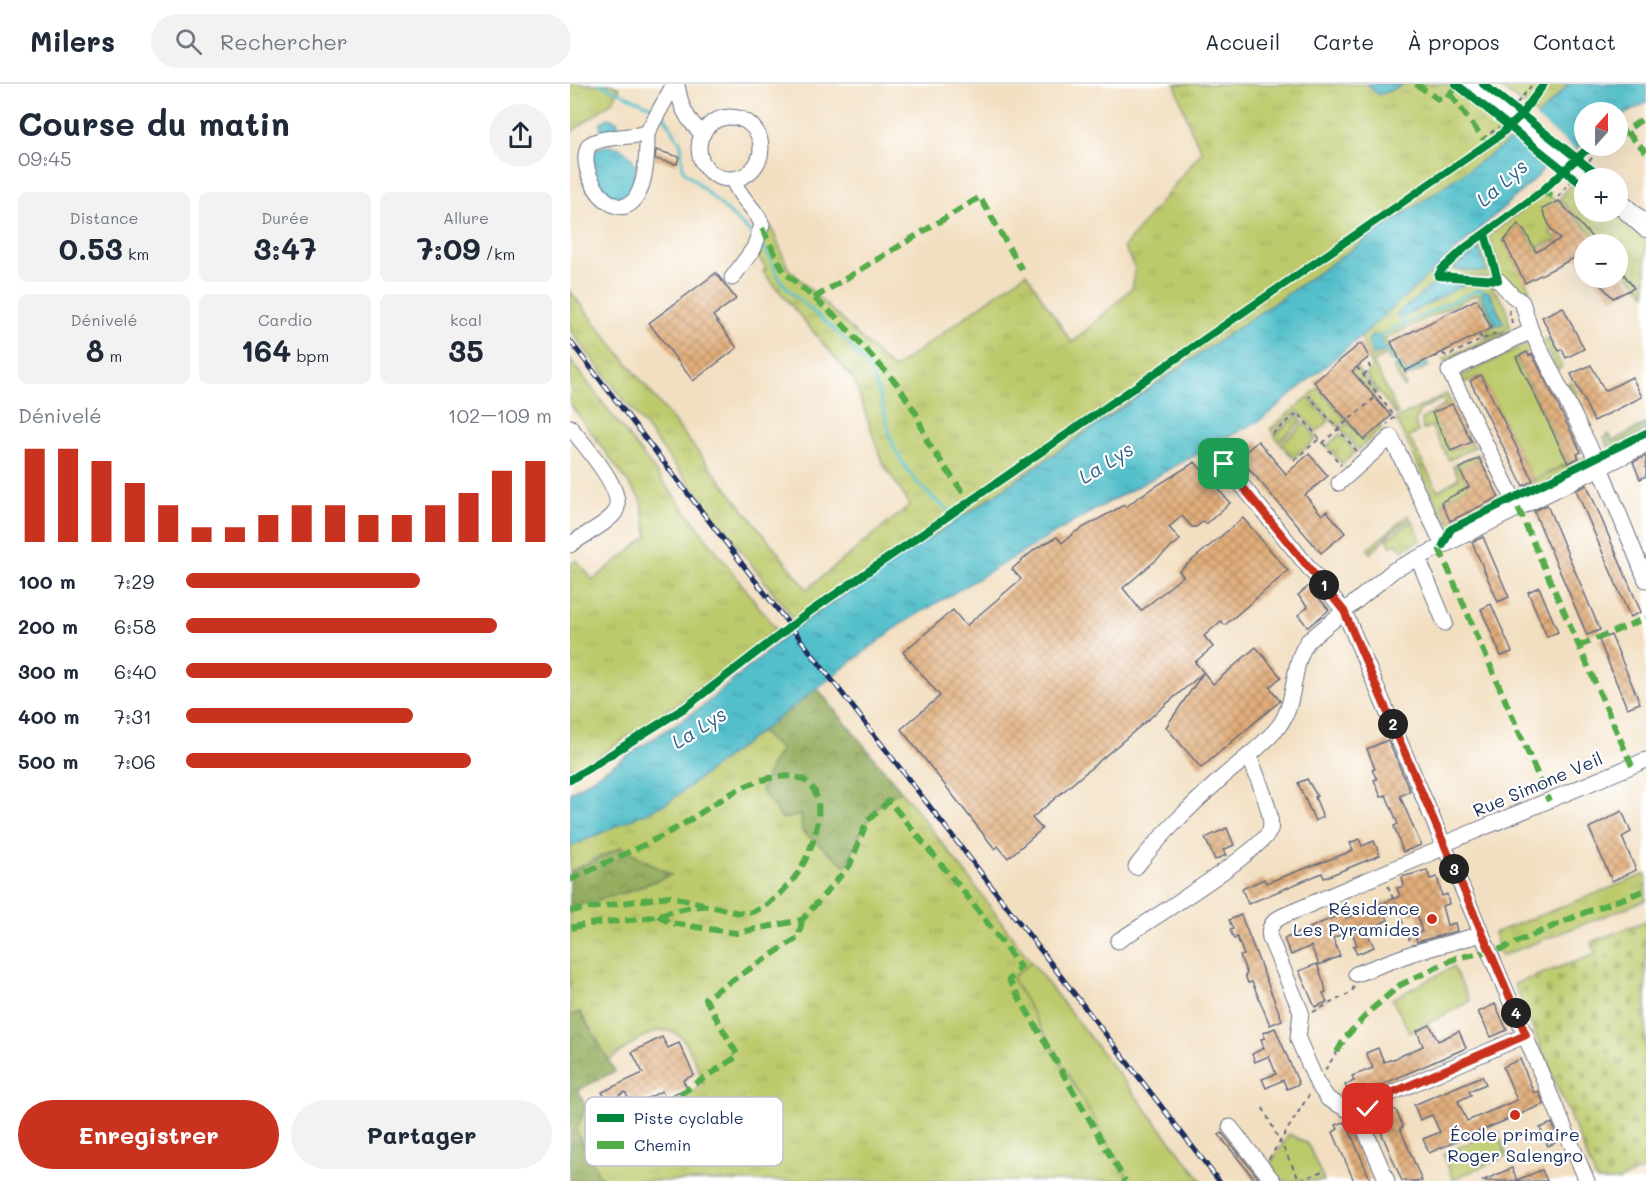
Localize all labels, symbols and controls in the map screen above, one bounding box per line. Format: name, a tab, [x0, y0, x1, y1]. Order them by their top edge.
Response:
search box	[151, 14, 571, 68]
text: Milers	[30, 23, 115, 59]
icon: search	[172, 25, 205, 58]
text: Rechercher	[220, 27, 348, 56]
text: Accueil	[1205, 28, 1280, 55]
text: Carte	[1313, 28, 1374, 55]
text: À propos	[1407, 28, 1500, 55]
text: Contact	[1533, 28, 1616, 55]
text: Course du matin	[18, 101, 290, 144]
north arrow	[1574, 102, 1628, 156]
map controls	[1574, 102, 1628, 288]
button: share	[489, 104, 552, 167]
text: 09:45	[18, 145, 72, 171]
water label: La Lys	[1470, 153, 1533, 212]
button: +	[1574, 168, 1628, 222]
text: Distance	[70, 207, 138, 228]
text: Durée	[261, 207, 309, 228]
text: Allure	[443, 207, 489, 228]
text: 0.53	[59, 228, 123, 268]
text: 3:47	[253, 228, 317, 268]
text: 7:09	[417, 228, 480, 268]
button: −	[1574, 234, 1628, 288]
text: km	[123, 243, 149, 264]
text: /km	[480, 243, 515, 264]
text: Dénivelé	[71, 309, 137, 330]
text: Cardio	[258, 309, 312, 330]
text: kcal	[450, 309, 482, 330]
text: 8	[86, 330, 104, 370]
text: 164	[241, 330, 291, 370]
text: 35	[448, 330, 484, 370]
text: m	[104, 345, 122, 366]
text: bpm	[291, 345, 329, 366]
text: Dénivelé	[18, 402, 102, 428]
text: 102–109 m	[448, 402, 552, 428]
water label: La Lys	[1073, 435, 1138, 489]
pin	[1198, 438, 1249, 489]
icon: arrive	[1207, 447, 1240, 480]
text: 100 m	[18, 568, 76, 594]
text: 7:29	[114, 568, 154, 594]
pin: 1	[1309, 570, 1339, 600]
text: 1	[1320, 574, 1328, 595]
text: 200 m	[18, 613, 78, 639]
text: 6:58	[114, 613, 156, 639]
text: 300 m	[18, 658, 79, 684]
text: 6:40	[114, 658, 156, 684]
water label: La Lys	[666, 700, 731, 754]
text: 400 m	[18, 703, 79, 729]
text: 7:31	[114, 703, 152, 729]
pin: 2	[1378, 709, 1408, 739]
text: 2	[1389, 713, 1397, 734]
street label: Rue Simone Veil	[1469, 746, 1606, 822]
text: 500 m	[18, 748, 78, 774]
text: 7:06	[114, 748, 156, 774]
pin: 3	[1439, 854, 1469, 884]
text: 3	[1449, 858, 1459, 879]
place label: Résidence Les Pyramides	[1293, 896, 1420, 941]
marker: Résidence Les Pyramides	[1425, 912, 1439, 926]
pin: 4	[1501, 998, 1531, 1028]
text: 4	[1511, 1002, 1521, 1023]
pin	[1342, 1083, 1393, 1134]
icon: check	[1351, 1092, 1384, 1125]
legend	[585, 1097, 783, 1166]
button: Enregistrer	[18, 1100, 279, 1169]
button: Partager	[291, 1100, 552, 1169]
text: Piste cyclable	[634, 1107, 744, 1128]
marker: École primaire Roger Salengro	[1508, 1108, 1522, 1122]
place label: École primaire Roger Salengro	[1447, 1122, 1583, 1167]
text: Chemin	[634, 1134, 691, 1155]

